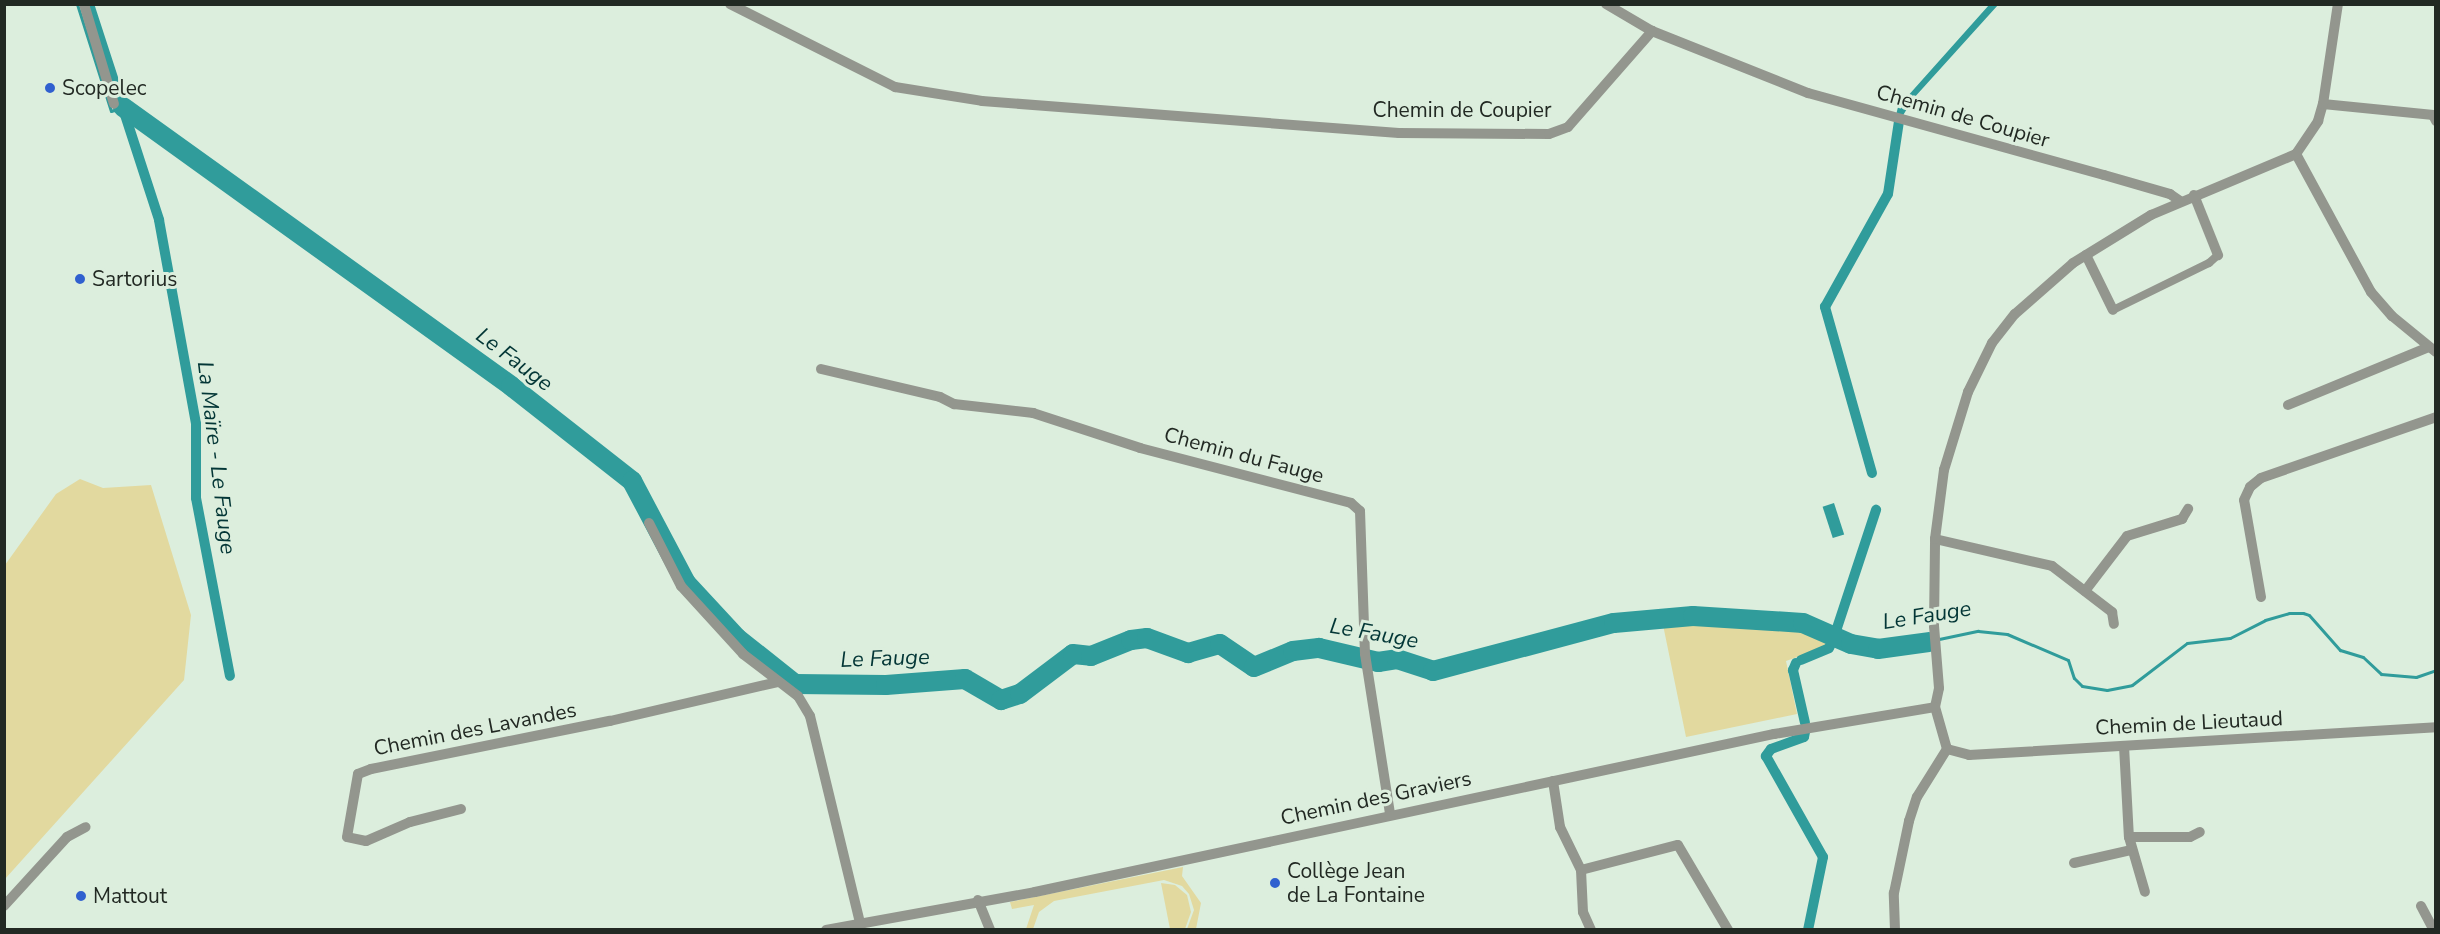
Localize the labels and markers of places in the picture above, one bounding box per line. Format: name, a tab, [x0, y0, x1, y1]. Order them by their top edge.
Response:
place label: Scopelec	[62, 75, 147, 101]
marker: Scopelec	[43, 81, 57, 95]
place label: Sartorius	[92, 266, 177, 292]
marker: Sartorius	[73, 272, 87, 286]
place label: Collège Jean de La Fontaine	[1287, 858, 1425, 908]
marker: Collège Jean de La Fontaine	[1268, 876, 1282, 890]
place label: Mattout	[93, 883, 167, 909]
marker: Mattout	[74, 889, 88, 903]

